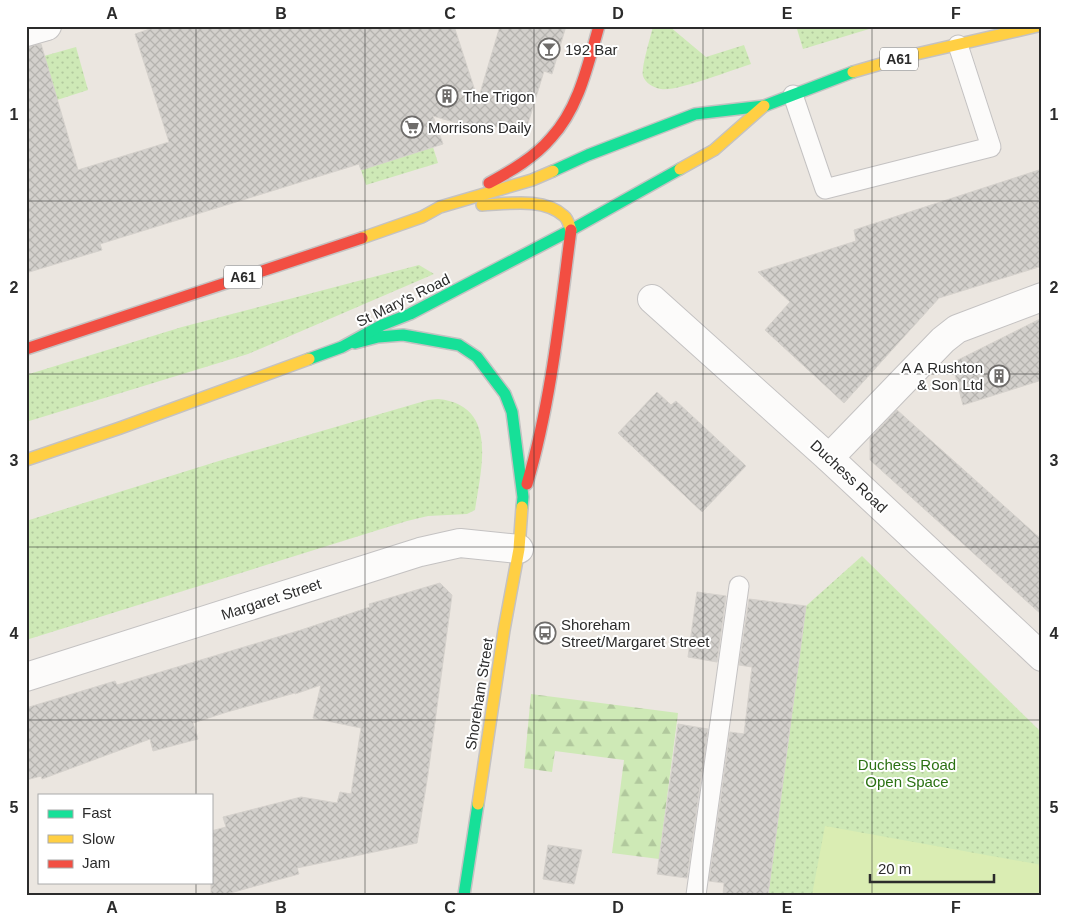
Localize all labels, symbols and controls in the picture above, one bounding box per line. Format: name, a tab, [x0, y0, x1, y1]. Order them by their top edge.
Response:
text: A	[106, 5, 118, 22]
text: B	[275, 5, 287, 22]
text: C	[444, 5, 456, 22]
text: D	[612, 5, 624, 22]
text: E	[782, 5, 793, 22]
text: F	[951, 5, 961, 22]
bar icon: 192 Bar	[537, 37, 561, 61]
place label: 192 Bar	[565, 41, 618, 58]
road number: A61	[880, 48, 918, 70]
building icon: The Trigon	[435, 84, 459, 108]
place label: The Trigon	[463, 88, 535, 105]
text: 1	[10, 106, 19, 123]
text: 1	[1050, 106, 1059, 123]
supermarket icon: Morrisons Daily	[400, 115, 424, 139]
place label: Morrisons Daily	[428, 119, 532, 136]
road number: A61	[224, 266, 262, 288]
street label: St Mary's Road	[353, 270, 453, 330]
text: 2	[10, 279, 19, 296]
text: 2	[1050, 279, 1059, 296]
place label: A A Rushton & Son Ltd	[901, 359, 983, 393]
building icon: A A Rushton & Son Ltd	[987, 364, 1011, 388]
street label: Duchess Road	[807, 436, 891, 516]
text: 3	[10, 452, 19, 469]
text: 3	[1050, 452, 1059, 469]
street label: Margaret Street	[219, 575, 324, 623]
place label: Shoreham Street/Margaret Street	[561, 616, 710, 650]
bus stop icon: Shoreham Street/Margaret Street	[533, 621, 557, 645]
text: 4	[10, 625, 19, 642]
text: 4	[1050, 625, 1059, 642]
street label: Shoreham Street	[462, 636, 496, 751]
park label: Duchess Road Open Space	[858, 756, 956, 790]
legend	[38, 794, 212, 884]
text: 5	[10, 799, 19, 816]
text: 5	[1050, 799, 1059, 816]
text: Fast	[82, 804, 112, 821]
text: Slow	[82, 830, 115, 847]
scale bar	[870, 851, 994, 883]
text: Jam	[82, 854, 110, 871]
text: 20 m	[878, 860, 911, 877]
text: A	[106, 899, 118, 916]
text: B	[275, 899, 287, 916]
text: C	[444, 899, 456, 916]
text: D	[612, 899, 624, 916]
text: E	[782, 899, 793, 916]
text: F	[951, 899, 961, 916]

